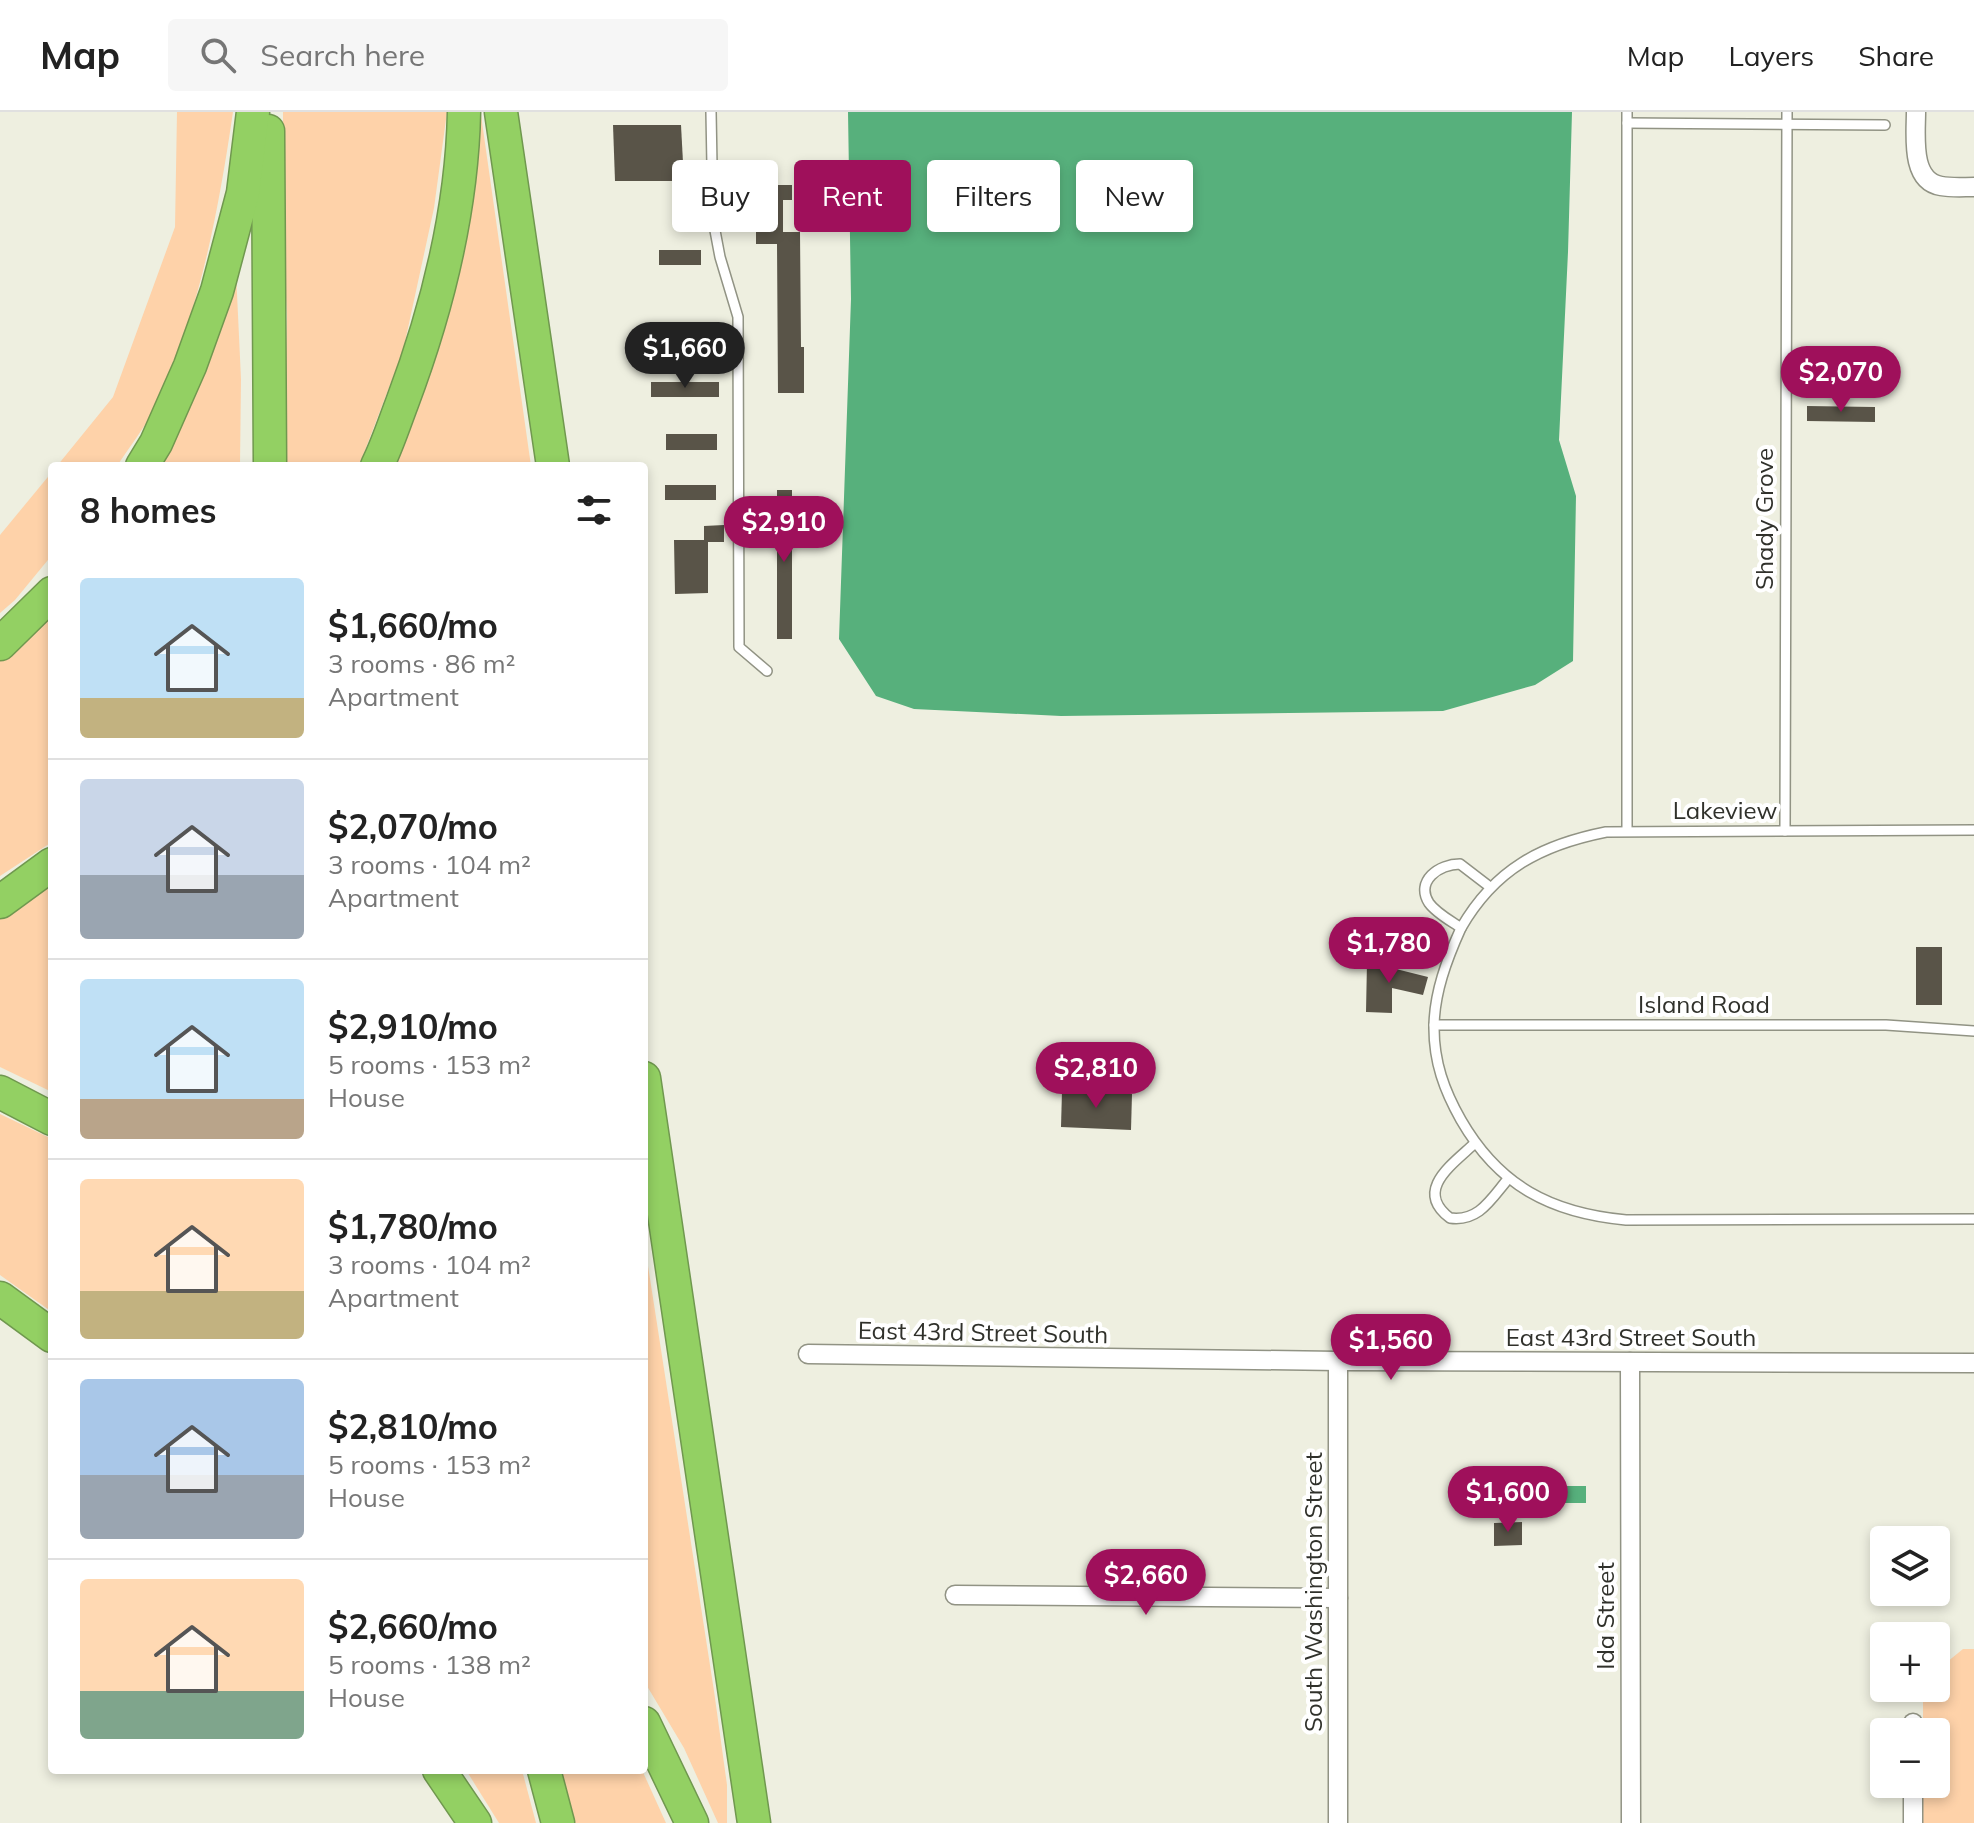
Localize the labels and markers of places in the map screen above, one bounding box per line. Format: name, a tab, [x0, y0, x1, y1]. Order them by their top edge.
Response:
pin: $1,660	[620, 322, 750, 390]
pin: $2,070	[1776, 346, 1906, 414]
pin: $2,910	[719, 496, 849, 564]
pin: $1,780	[1324, 917, 1454, 985]
pin: $2,810	[1031, 1042, 1161, 1110]
pin: $1,560	[1326, 1314, 1456, 1382]
pin: $1,600	[1443, 1466, 1573, 1534]
pin: $2,660	[1081, 1549, 1211, 1617]

